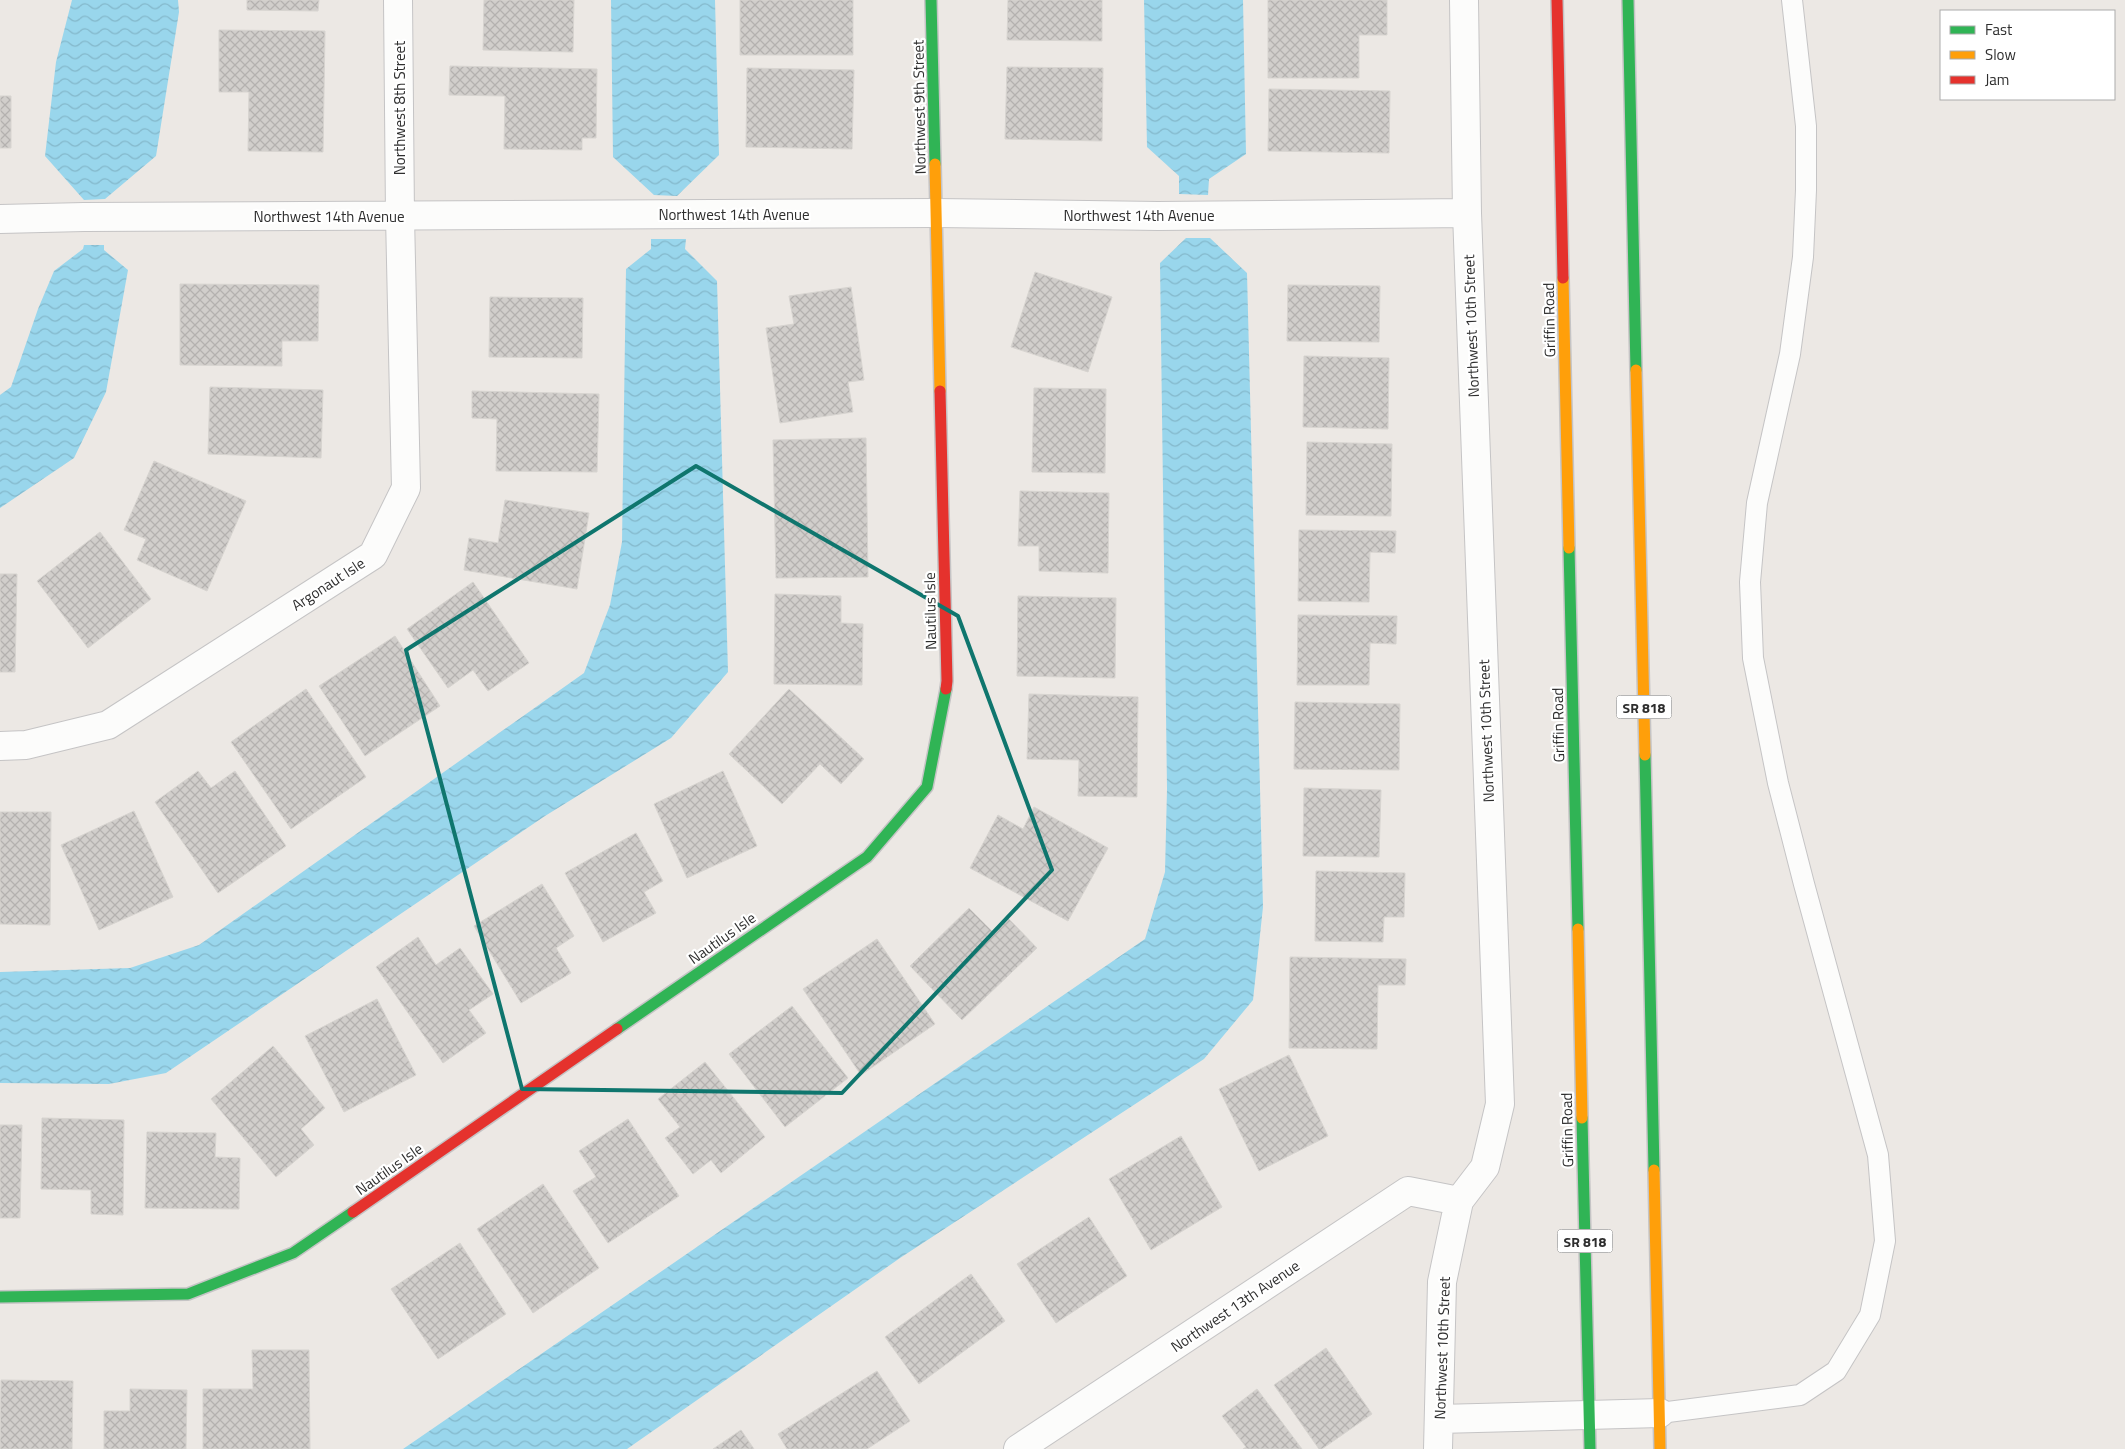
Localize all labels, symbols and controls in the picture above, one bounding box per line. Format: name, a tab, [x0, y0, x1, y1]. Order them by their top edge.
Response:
legend	[1940, 10, 2115, 100]
text: Fast	[1985, 18, 2013, 41]
street label: Northwest 9th Street	[906, 39, 932, 174]
street label: Northwest 8th Street	[388, 40, 411, 175]
text: Slow	[1985, 43, 2016, 66]
text: Jam	[1985, 68, 2009, 91]
street label: Northwest 14th Avenue	[658, 203, 810, 226]
street label: Northwest 14th Avenue	[1063, 204, 1215, 227]
street label: Northwest 14th Avenue	[253, 205, 405, 228]
street label: Northwest 10th Street	[1457, 253, 1485, 398]
street label: Griffin Road	[1537, 282, 1561, 358]
street label: Argonaut Isle	[287, 552, 369, 616]
street label: Nautilus Isle	[918, 572, 942, 650]
street label: Northwest 10th Street	[1472, 658, 1500, 803]
street label: Griffin Road	[1546, 687, 1570, 763]
road number: SR 818	[1616, 696, 1672, 719]
street label: Nautilus Isle	[684, 906, 760, 970]
street label: Griffin Road	[1555, 1092, 1579, 1168]
street label: Nautilus Isle	[351, 1137, 427, 1201]
road number: SR 818	[1558, 1230, 1612, 1252]
street label: Northwest 13th Avenue	[1166, 1254, 1304, 1358]
street label: Northwest 10th Street	[1428, 1275, 1456, 1420]

